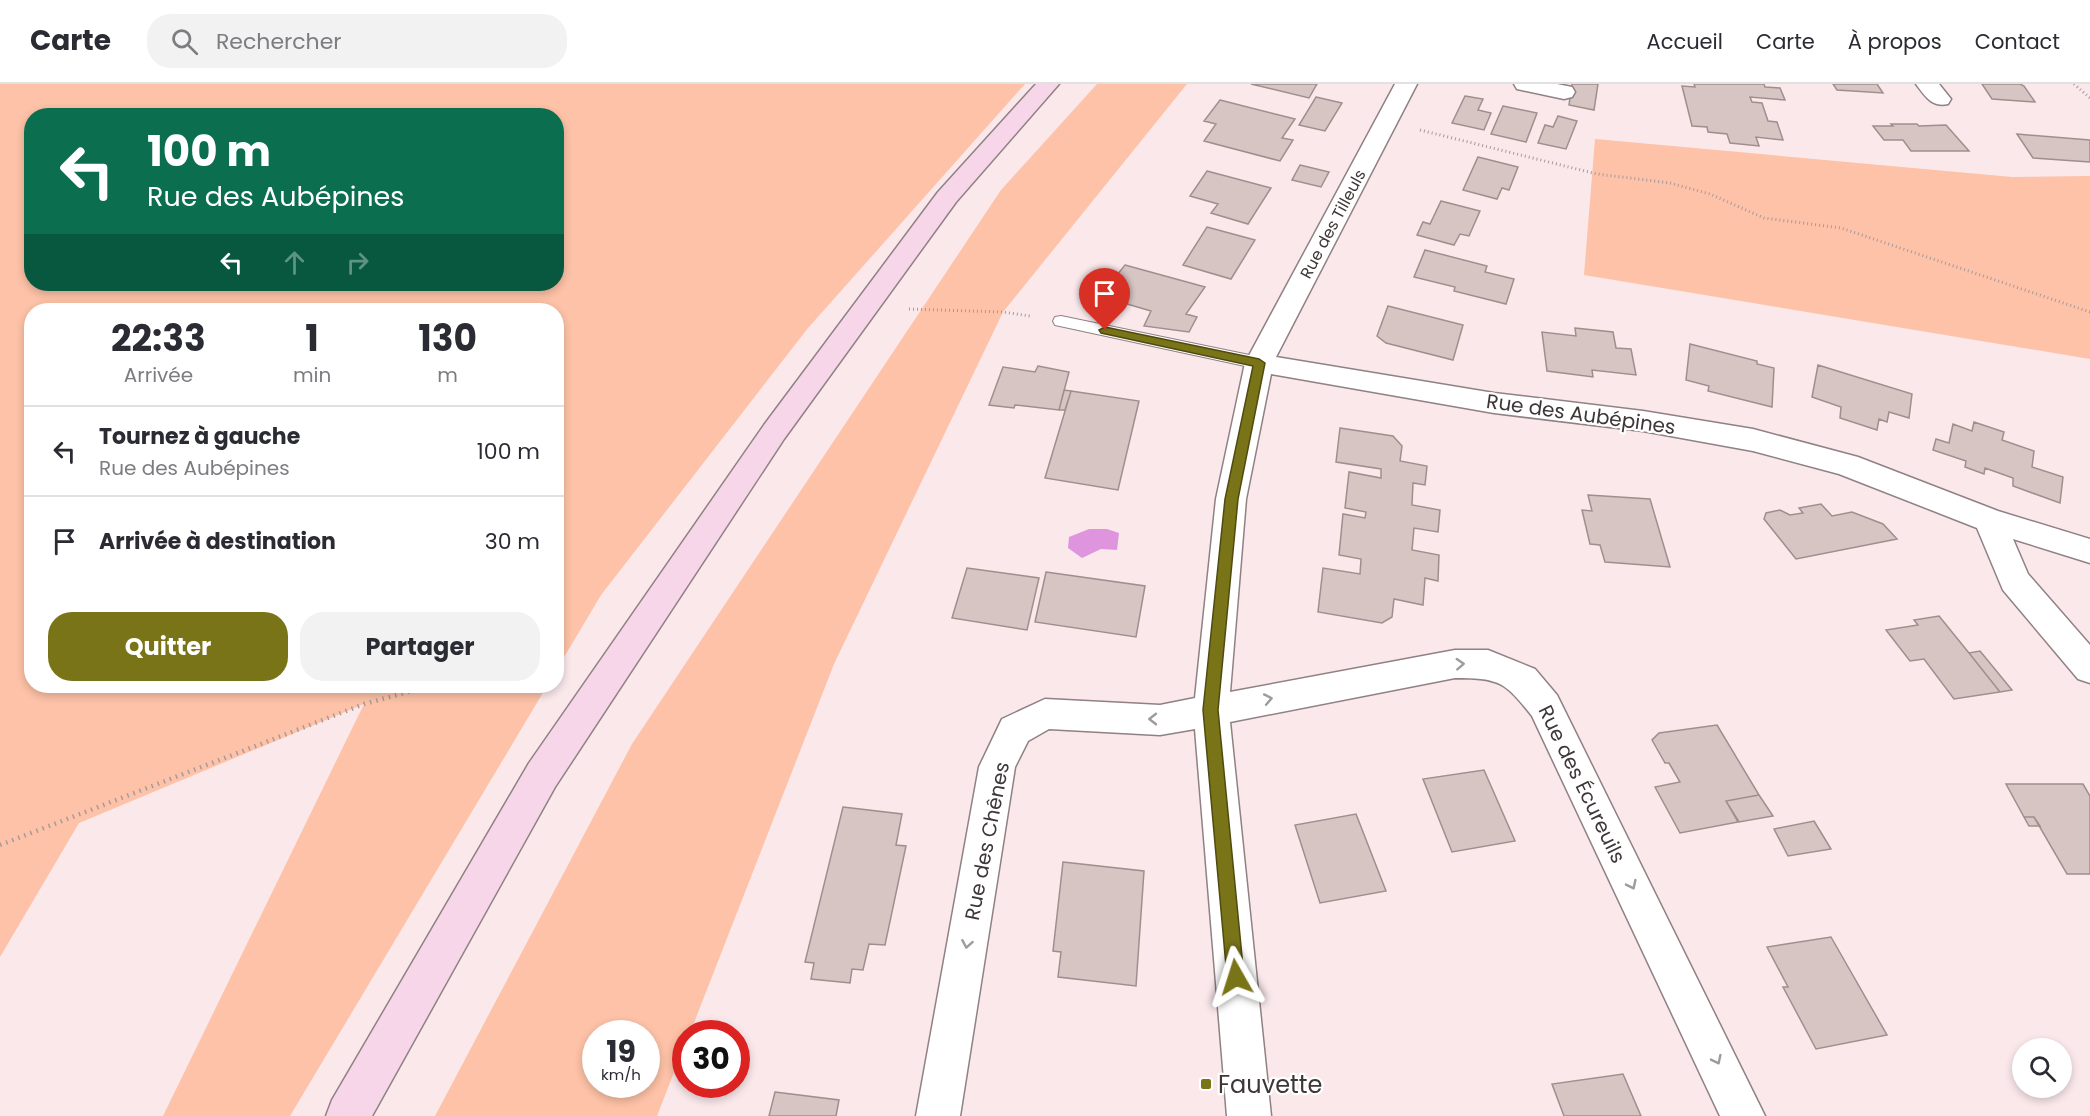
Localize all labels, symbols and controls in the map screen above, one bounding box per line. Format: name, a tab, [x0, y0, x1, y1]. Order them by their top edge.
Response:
search box	[147, 14, 567, 68]
text: Carte	[30, 21, 111, 60]
icon: search	[168, 25, 201, 58]
text: Rechercher	[216, 26, 342, 57]
text: Accueil	[1646, 27, 1723, 56]
text: Carte	[1756, 27, 1815, 56]
text: À propos	[1848, 27, 1942, 56]
text: Contact	[1975, 27, 2060, 56]
text: 100 m	[147, 122, 271, 181]
icon: left	[48, 132, 126, 210]
street label: Rue des Tilleuls	[1295, 165, 1371, 283]
text: Rue des Aubépines	[147, 178, 404, 215]
icon: left	[215, 246, 248, 279]
icon: ahead	[278, 246, 311, 279]
icon: right	[341, 246, 374, 279]
pin	[1079, 268, 1130, 330]
icon: arrive	[1088, 277, 1121, 310]
text: 22:33	[111, 313, 206, 364]
text: 1	[305, 313, 319, 364]
text: 130	[418, 313, 477, 364]
text: Arrivée	[124, 361, 193, 389]
text: min	[293, 361, 331, 389]
text: m	[437, 361, 458, 389]
street label: Rue des Aubépines	[1485, 387, 1677, 441]
text: Tournez à gauche	[99, 421, 300, 452]
icon: left	[48, 435, 81, 468]
text: 100 m	[477, 436, 540, 467]
text: Rue des Aubépines	[99, 454, 290, 482]
icon: arrive	[48, 525, 81, 558]
text: Arrivée à destination	[99, 526, 336, 557]
text: 30 m	[485, 526, 540, 557]
button: Quitter	[48, 612, 288, 681]
button: Partager	[300, 612, 540, 681]
one-way arrow	[1455, 658, 1464, 671]
one-way arrow	[1263, 693, 1273, 706]
street label: Rue des Écureuils	[1532, 700, 1632, 868]
one-way arrow	[1149, 713, 1158, 725]
street label: Rue des Chênes	[958, 759, 1016, 923]
one-way arrow	[1624, 878, 1636, 889]
one-way arrow	[961, 939, 974, 949]
position arrow	[1204, 945, 1268, 1009]
speed limit sign: 30	[672, 1020, 750, 1098]
text: 19	[606, 1030, 636, 1073]
map controls	[2012, 1038, 2072, 1098]
button: search	[2012, 1038, 2072, 1098]
one-way arrow	[1709, 1054, 1721, 1065]
text: km/h	[601, 1064, 641, 1085]
place label: Fauvette	[1218, 1068, 1322, 1101]
marker: Fauvette	[1199, 1077, 1213, 1091]

